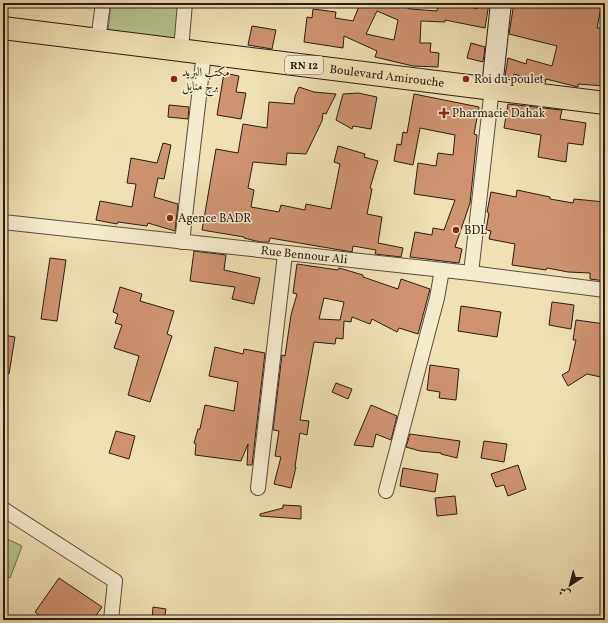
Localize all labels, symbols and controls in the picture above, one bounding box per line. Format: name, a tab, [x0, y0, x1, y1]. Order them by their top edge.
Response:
road number: RN 12	[285, 56, 323, 74]
street label: Boulevard Amirouche	[329, 62, 445, 92]
place label: مكتب البريد برج منايل	[182, 65, 230, 97]
place label: Roi du poulet	[474, 72, 544, 88]
marker: مكتب البريد برج منايل	[169, 74, 179, 84]
marker: Roi du poulet	[461, 74, 471, 84]
place label: Pharmacie Dahak	[452, 106, 546, 122]
marker: Pharmacie Dahak	[439, 108, 449, 118]
place label: Agence BADR	[178, 211, 251, 227]
marker: Agence BADR	[165, 213, 175, 223]
place label: BDL	[464, 223, 487, 239]
marker: BDL	[451, 225, 461, 235]
street label: Rue Bennour Ali	[260, 243, 349, 269]
north arrow	[550, 565, 590, 605]
text: ش	[556, 583, 574, 601]

